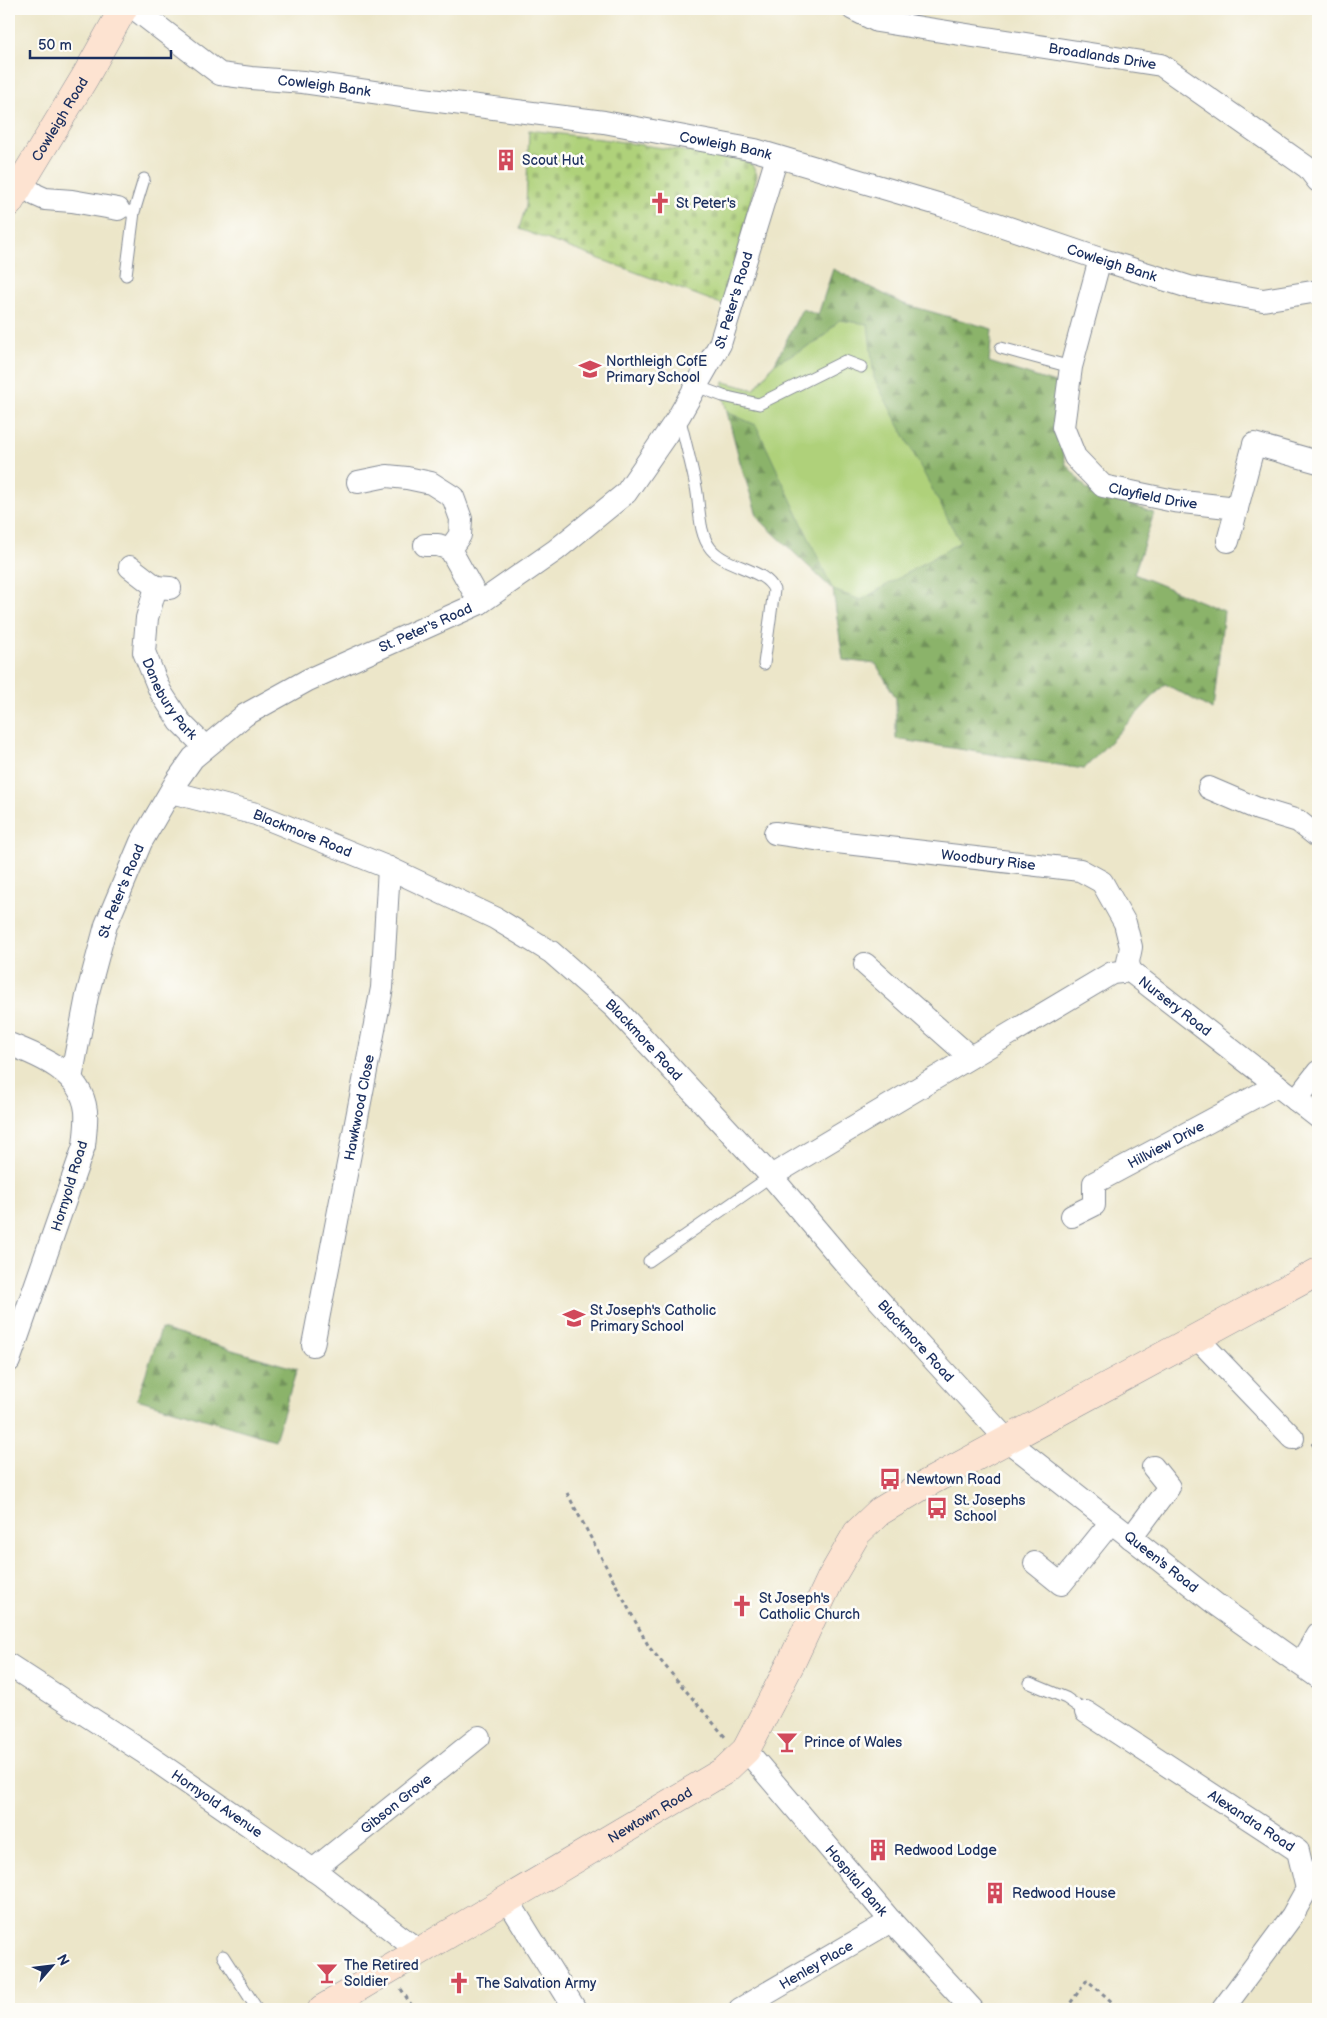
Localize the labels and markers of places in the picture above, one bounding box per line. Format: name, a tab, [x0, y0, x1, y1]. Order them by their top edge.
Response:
building icon: Scout Hut	[493, 147, 519, 173]
place label: Scout Hut	[522, 152, 585, 169]
church icon: St Peter's	[647, 190, 673, 216]
place label: St Peter's	[676, 195, 736, 212]
place label: Northleigh CofE Primary School	[606, 353, 707, 386]
school or university icon: Northleigh CofE Primary School	[577, 356, 603, 382]
place label: St Joseph's Catholic Primary School	[590, 1302, 716, 1335]
school or university icon: St Joseph's Catholic Primary School	[561, 1305, 587, 1331]
bus stop icon: Newtown Road	[877, 1466, 903, 1492]
place label: Newtown Road	[906, 1471, 1001, 1488]
place label: St. Josephs School	[954, 1492, 1026, 1525]
bus stop icon: St. Josephs School	[924, 1495, 950, 1521]
place label: St Joseph's Catholic Church	[759, 1590, 860, 1623]
church icon: St Joseph's Catholic Church	[729, 1593, 755, 1619]
bar icon: Prince of Wales	[774, 1729, 800, 1755]
place label: Prince of Wales	[804, 1734, 902, 1751]
building icon: Redwood Lodge	[865, 1837, 891, 1863]
place label: Redwood Lodge	[894, 1842, 997, 1859]
building icon: Redwood House	[982, 1880, 1008, 1906]
place label: Redwood House	[1012, 1885, 1116, 1902]
place label: The Retired Soldier	[344, 1957, 419, 1990]
bar icon: The Retired Soldier	[314, 1960, 340, 1986]
church icon: The Salvation Army	[446, 1970, 472, 1996]
place label: The Salvation Army	[476, 1975, 597, 1992]

